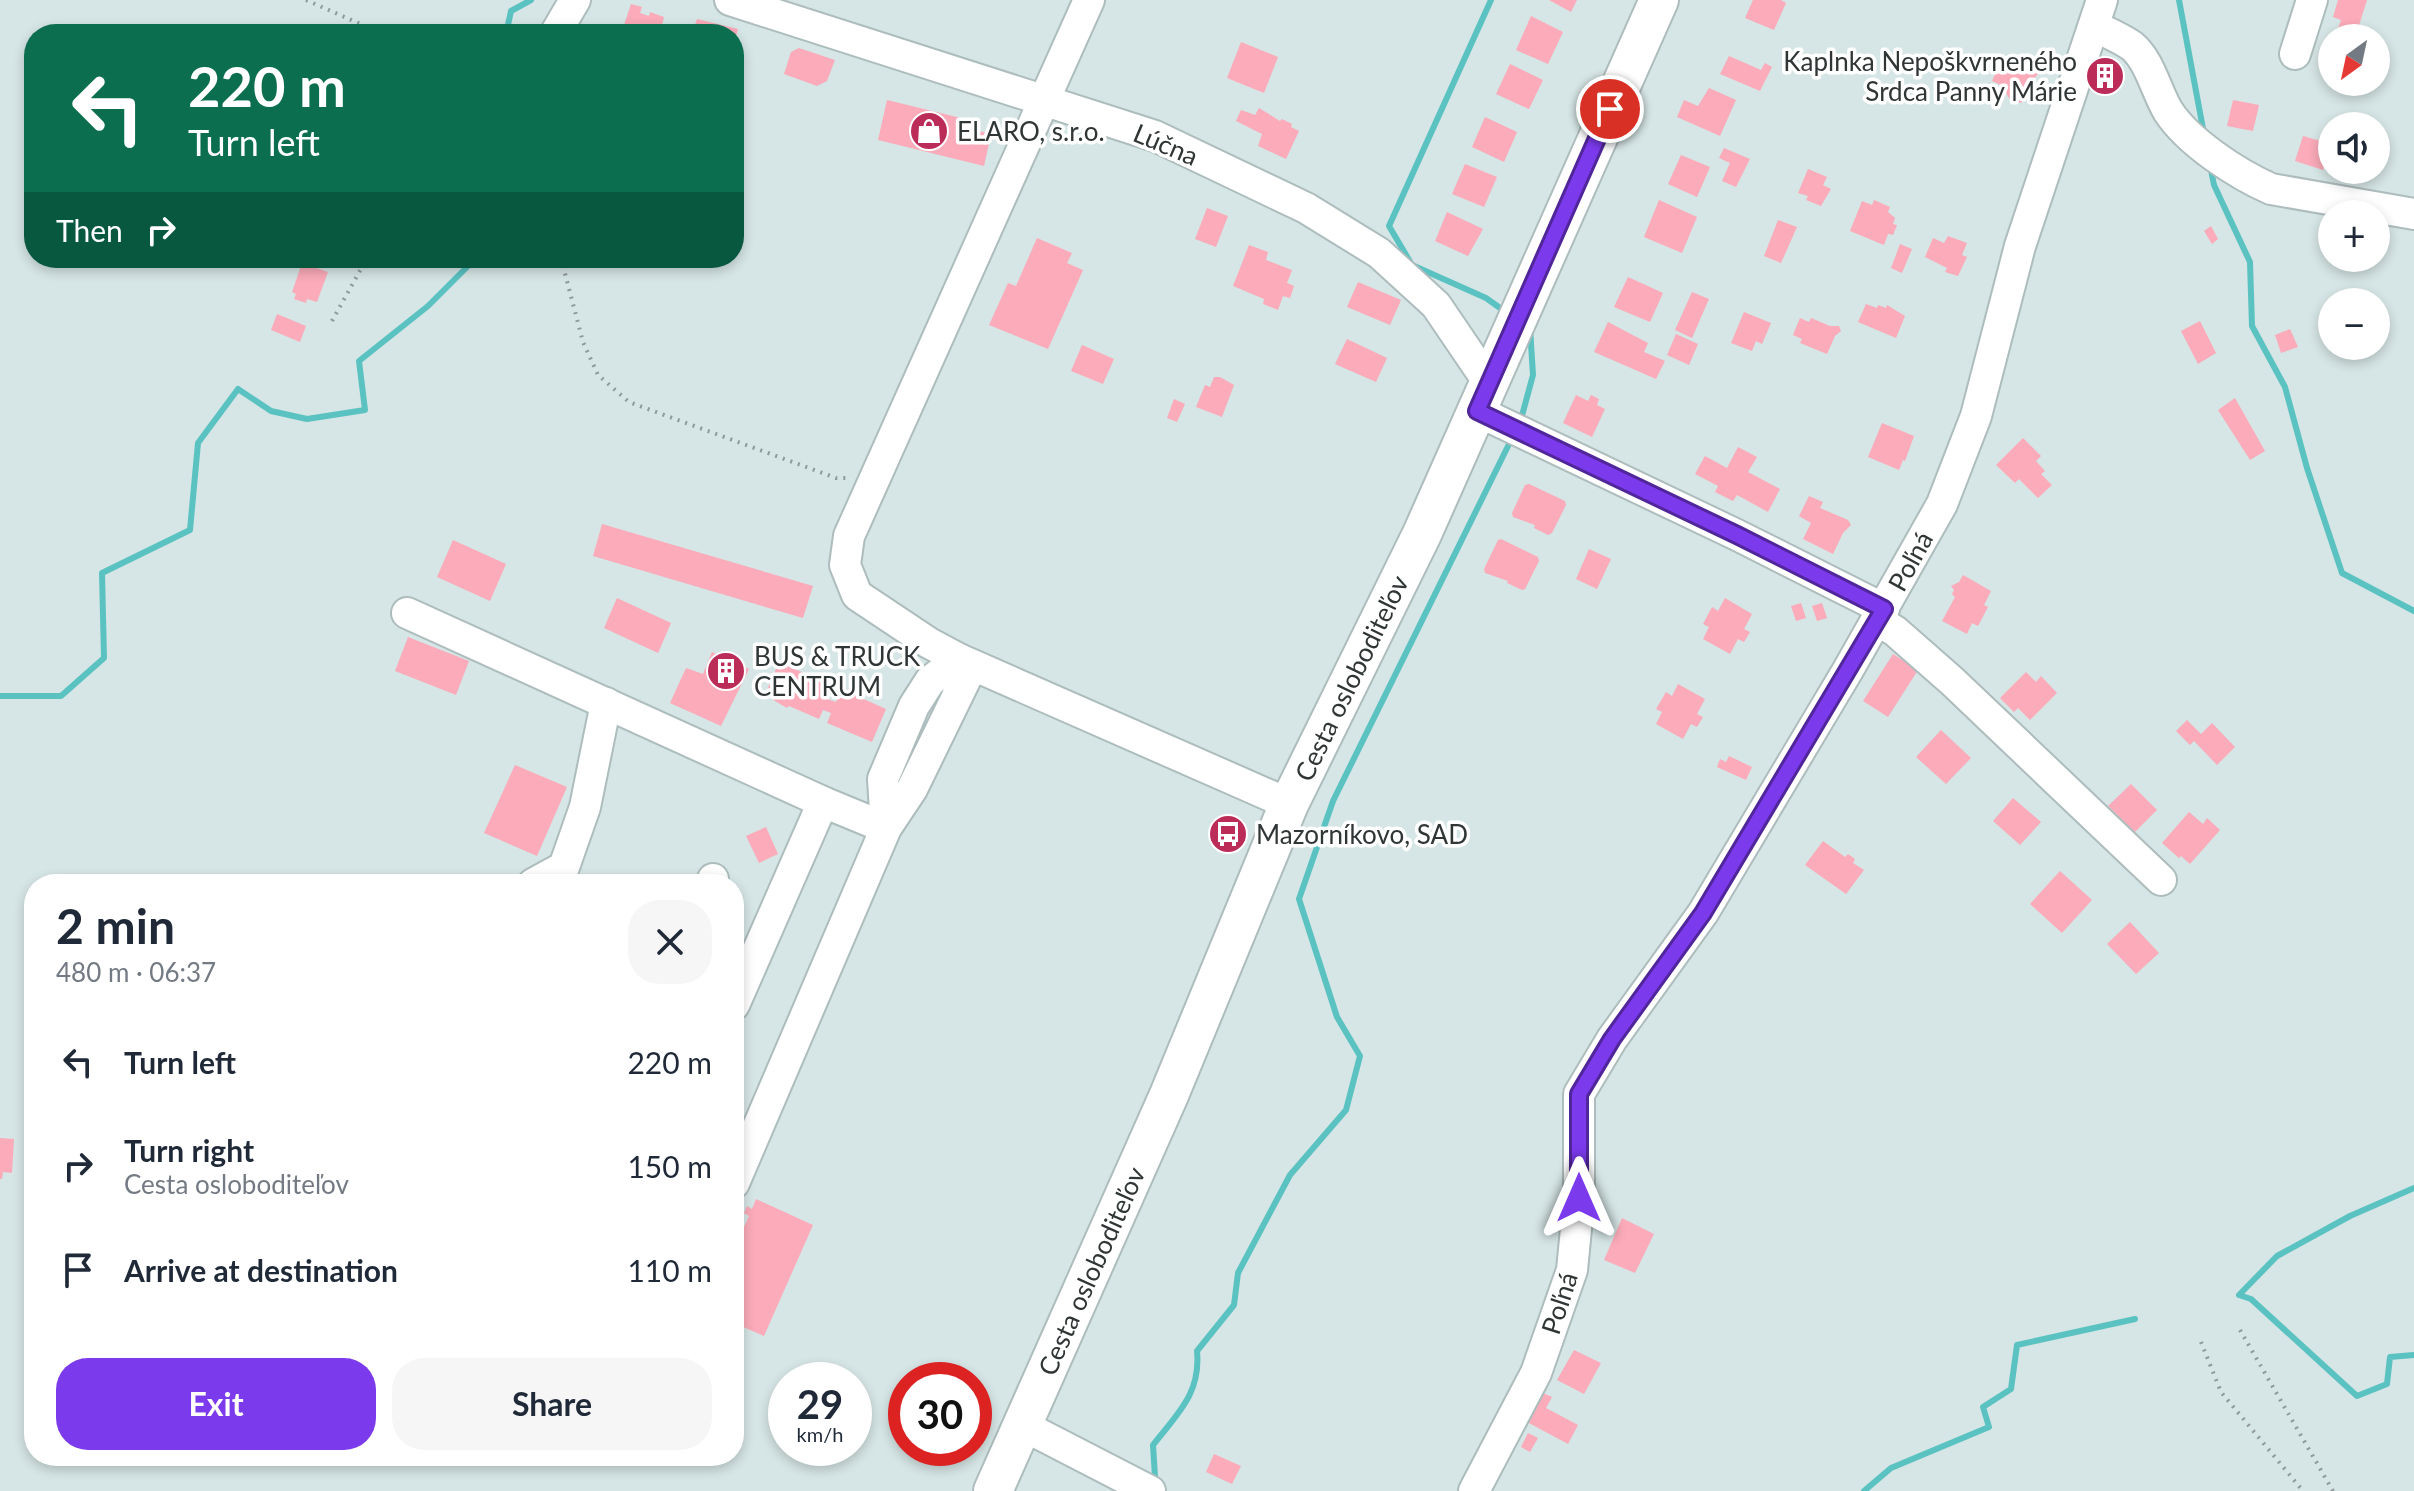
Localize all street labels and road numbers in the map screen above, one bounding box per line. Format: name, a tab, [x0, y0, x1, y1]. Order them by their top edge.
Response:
street label: Lúčna	[1129, 116, 1203, 172]
street label: Poľná	[1881, 526, 1939, 596]
street label: Cesta osloboditeľov	[1287, 569, 1415, 786]
street label: Cesta osloboditeľov	[1031, 1161, 1152, 1380]
street label: Poľná	[1534, 1268, 1584, 1338]

